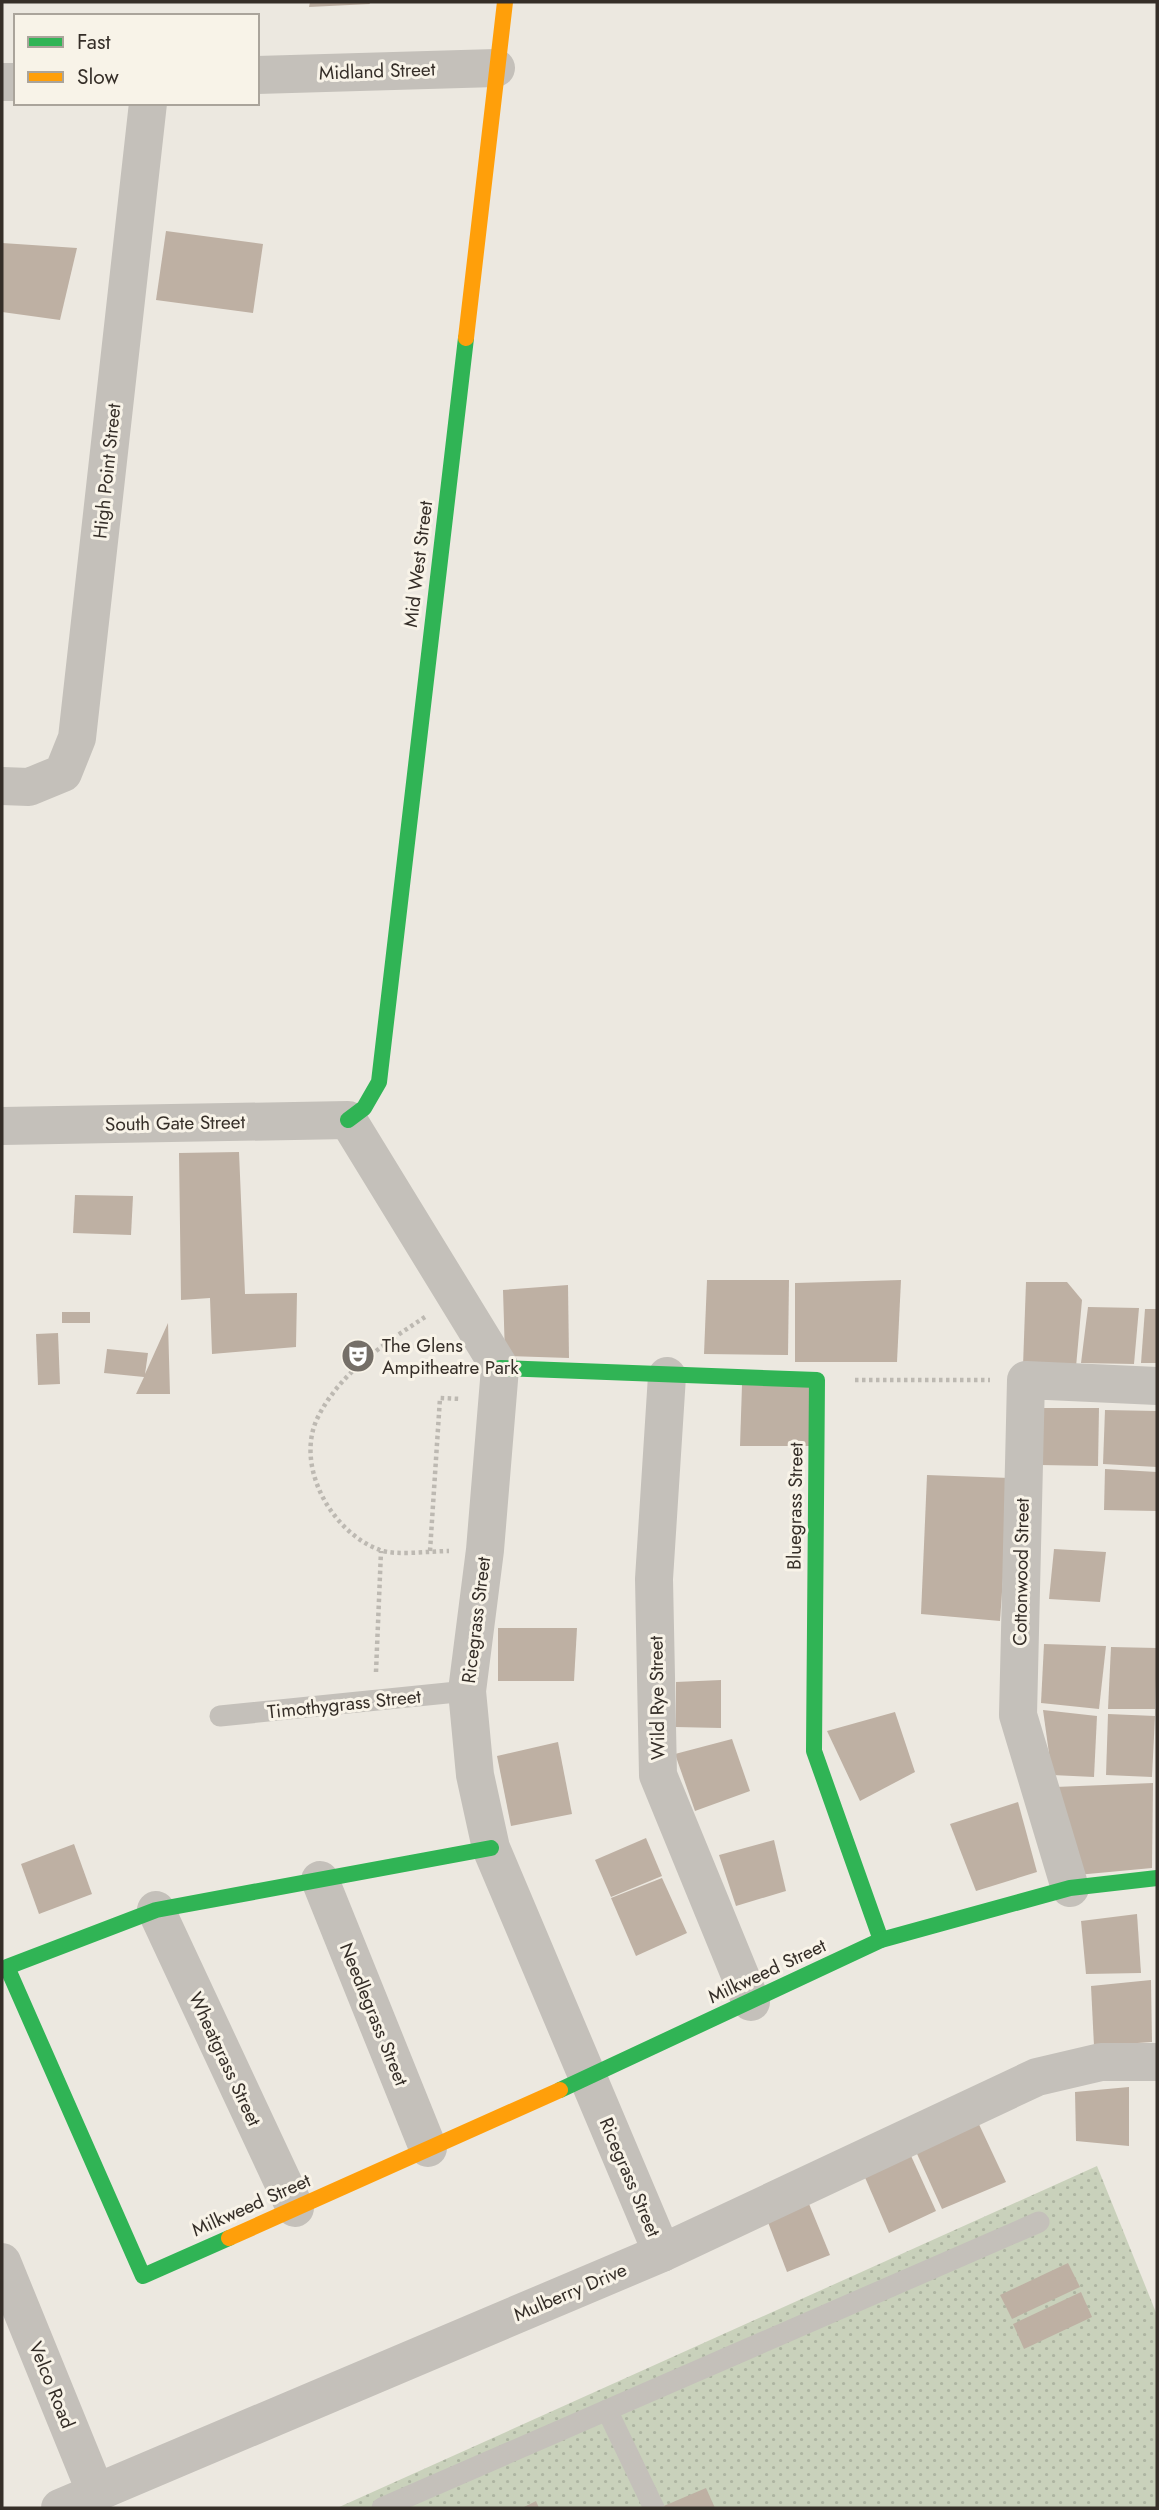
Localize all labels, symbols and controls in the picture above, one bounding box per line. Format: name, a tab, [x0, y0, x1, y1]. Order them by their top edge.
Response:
legend	[14, 14, 259, 105]
text: Fast	[77, 27, 110, 57]
street label: Midland Street	[318, 55, 436, 87]
text: Slow	[77, 62, 119, 92]
street label: High Point Street	[86, 402, 128, 540]
street label: Mid West Street	[397, 499, 439, 629]
street label: South Gate Street	[105, 1108, 246, 1138]
place label: The Glens Ampitheatre Park	[382, 1332, 519, 1381]
theatre icon: The Glens Ampitheatre Park	[339, 1337, 377, 1375]
street label: Bluegrass Street	[780, 1442, 810, 1570]
street label: Cottonwood Street	[1006, 1497, 1036, 1646]
street label: Ricegrass Street	[455, 1555, 497, 1685]
street label: Wild Rye Street	[642, 1635, 672, 1760]
street label: Timothygrass Street	[266, 1682, 423, 1725]
street label: Milkweed Street	[704, 1932, 831, 2010]
street label: Needlegrass Street	[333, 1938, 415, 2090]
street label: Wheatgrass Street	[182, 1988, 268, 2131]
street label: Ricegrass Street	[593, 2113, 667, 2241]
street label: Milkweed Street	[187, 2167, 315, 2243]
street label: Mulberry Drive	[509, 2256, 631, 2328]
street label: Velco Road	[22, 2338, 82, 2432]

